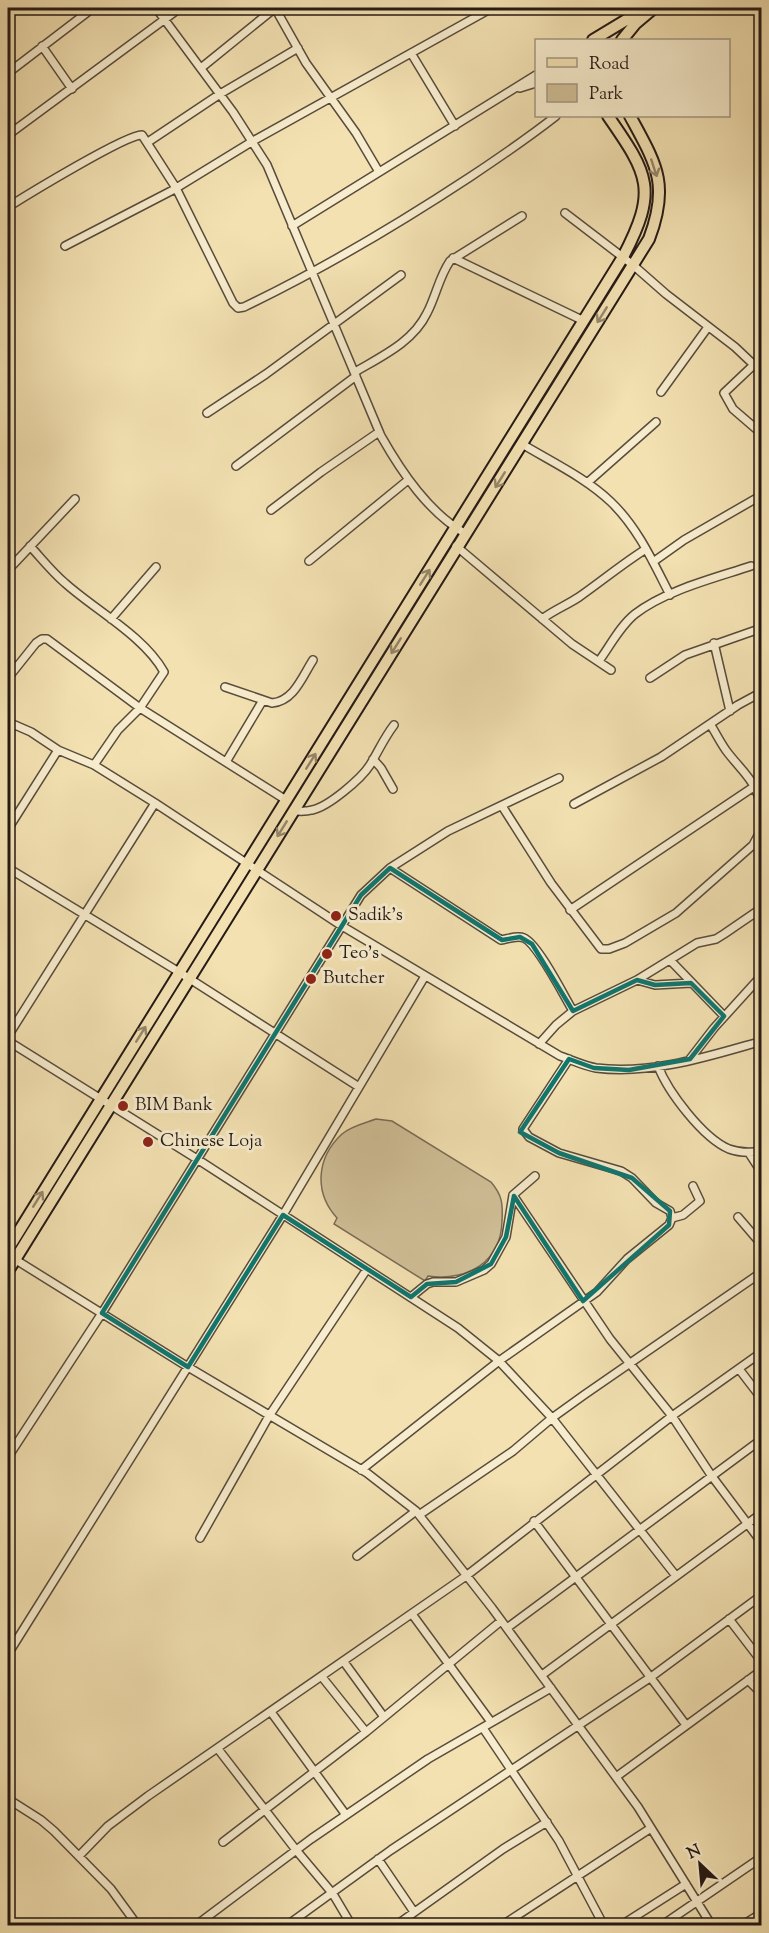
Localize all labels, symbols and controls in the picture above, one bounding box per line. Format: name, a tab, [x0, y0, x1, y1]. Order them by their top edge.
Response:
legend	[535, 39, 730, 117]
text: Road	[589, 52, 629, 78]
text: Park	[589, 82, 624, 108]
one-way arrow	[650, 158, 661, 177]
one-way arrow	[596, 306, 609, 323]
one-way arrow	[493, 471, 505, 488]
one-way arrow	[419, 569, 431, 586]
one-way arrow	[390, 637, 402, 654]
one-way arrow	[305, 753, 317, 770]
one-way arrow	[275, 820, 287, 837]
place label: Sadik's	[348, 903, 403, 929]
marker: Sadik's	[329, 909, 343, 923]
place label: Teo's	[339, 941, 379, 967]
marker: Teo's	[320, 947, 334, 961]
place label: Butcher	[323, 966, 385, 992]
marker: Butcher	[304, 972, 318, 986]
one-way arrow	[135, 1025, 148, 1042]
place label: BIM Bank	[135, 1093, 213, 1119]
marker: BIM Bank	[116, 1099, 130, 1113]
place label: Chinese Loja	[160, 1129, 262, 1155]
marker: Chinese Loja	[141, 1135, 155, 1149]
one-way arrow	[33, 1191, 45, 1208]
north arrow	[670, 1834, 730, 1894]
text: N	[684, 1840, 706, 1866]

